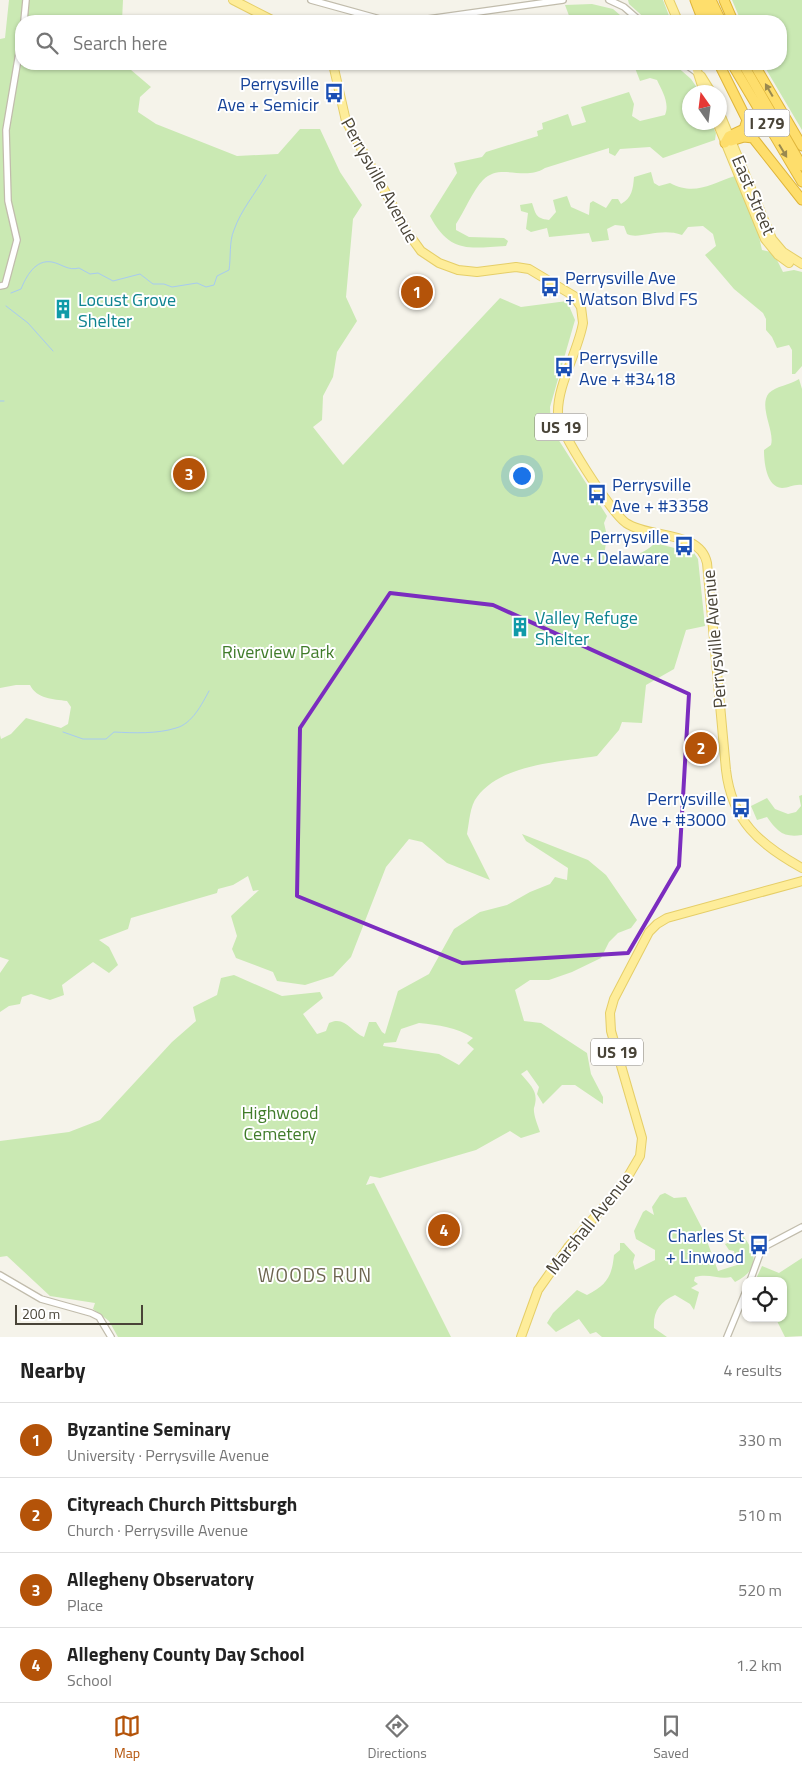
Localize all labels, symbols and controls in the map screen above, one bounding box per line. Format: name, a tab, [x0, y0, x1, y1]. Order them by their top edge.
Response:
search box	[15, 15, 787, 70]
text: Search here	[73, 28, 167, 57]
icon: search	[33, 29, 61, 57]
place label: Perrysville Ave + Semicir	[217, 70, 319, 118]
bus stop icon: Perrysville Ave + Semicir	[323, 82, 345, 104]
one-way arrow	[765, 83, 774, 97]
north arrow	[682, 85, 727, 130]
road number: I 279	[744, 110, 790, 136]
street label: Perrysville Avenue	[334, 113, 426, 247]
one-way arrow	[779, 145, 788, 158]
street label: East Street	[725, 151, 783, 240]
place label: Perrysville Ave + Watson Blvd FS	[565, 264, 698, 312]
pin: 1	[401, 273, 433, 311]
bus stop icon: Perrysville Ave + Watson Blvd FS	[539, 276, 561, 298]
place label: Locust Grove Shelter	[78, 286, 176, 334]
building icon: Locust Grove Shelter	[52, 298, 74, 320]
place label: Perrysville Ave + #3418	[579, 344, 675, 392]
bus stop icon: Perrysville Ave + #3418	[553, 356, 575, 378]
road number: US 19	[535, 414, 587, 441]
pin: 3	[173, 455, 205, 493]
your location	[509, 463, 535, 489]
place label: Perrysville Ave + #3358	[612, 471, 708, 519]
bus stop icon: Perrysville Ave + #3358	[586, 483, 608, 505]
place label: Perrysville Ave + Delaware	[551, 523, 669, 571]
bus stop icon: Perrysville Ave + Delaware	[673, 535, 695, 557]
street label: Perrysville Avenue	[694, 568, 734, 710]
place label: Valley Refuge Shelter	[535, 604, 638, 652]
building icon: Valley Refuge Shelter	[509, 616, 531, 638]
park label: Riverview Park	[222, 638, 335, 665]
pin: 2	[685, 729, 717, 767]
place label: Perrysville Ave + #3000	[630, 785, 726, 833]
bus stop icon: Perrysville Ave + #3000	[730, 797, 752, 819]
road number: US 19	[591, 1038, 643, 1066]
park label: Highwood Cemetery	[241, 1099, 319, 1147]
street label: Marshall Avenue	[539, 1166, 639, 1280]
pin: 4	[428, 1211, 460, 1249]
place label: Charles St + Linwood	[666, 1222, 745, 1270]
bus stop icon: Charles St + Linwood	[748, 1234, 770, 1256]
district label: WOODS RUN	[258, 1260, 372, 1289]
map controls	[742, 1277, 787, 1322]
button: locate	[742, 1277, 787, 1322]
scale bar	[15, 1302, 142, 1325]
text: 200 m	[22, 1303, 60, 1324]
text: Nearby	[20, 1354, 85, 1386]
text: 4 results	[723, 1358, 782, 1382]
text: Byzantine Seminary	[67, 1414, 231, 1443]
text: 1	[32, 1428, 40, 1452]
text: 330 m	[738, 1428, 782, 1452]
text: University · Perrysville Avenue	[67, 1443, 269, 1467]
text: Cityreach Church Pittsburgh	[67, 1489, 297, 1518]
text: 2	[32, 1503, 40, 1527]
text: 510 m	[738, 1503, 782, 1527]
text: Church · Perrysville Avenue	[67, 1518, 248, 1542]
text: Allegheny Observatory	[67, 1564, 254, 1593]
text: 3	[32, 1578, 40, 1602]
text: 520 m	[738, 1578, 782, 1602]
text: Place	[67, 1593, 103, 1617]
text: Allegheny County Day School	[67, 1639, 305, 1668]
text: 4	[32, 1653, 40, 1677]
text: 1.2 km	[736, 1653, 782, 1677]
text: School	[67, 1668, 112, 1692]
tab: Map	[113, 1712, 141, 1763]
tab: Directions	[367, 1712, 427, 1763]
tab: Saved	[653, 1712, 689, 1763]

